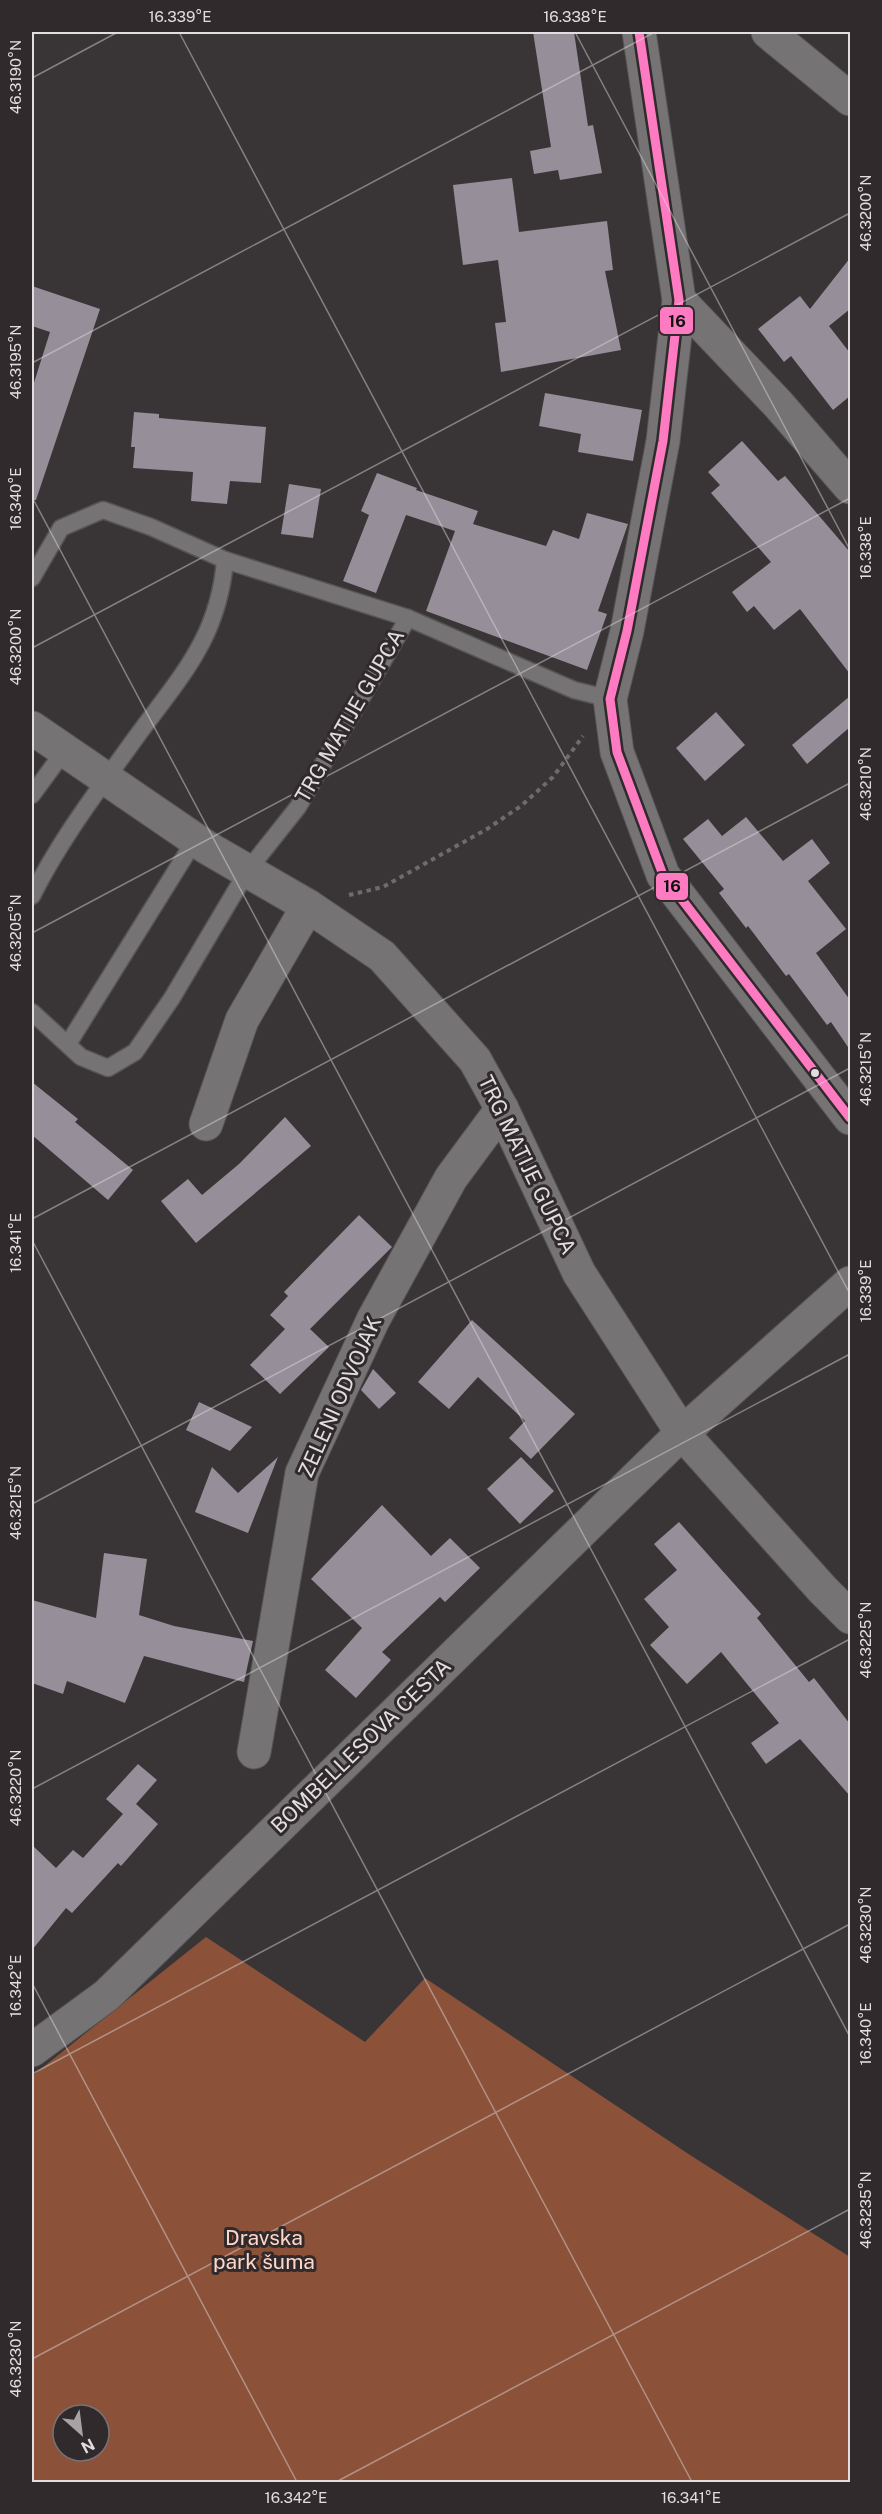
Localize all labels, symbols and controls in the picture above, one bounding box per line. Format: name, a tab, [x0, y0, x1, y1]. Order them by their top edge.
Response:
text: 16.339°E	[148, 8, 212, 25]
text: 16.338°E	[543, 8, 607, 25]
text: 46.3190°N	[7, 40, 24, 114]
text: 46.3200°N	[857, 174, 874, 252]
line badge: 16	[659, 306, 694, 335]
text: 16	[668, 312, 686, 331]
text: 46.3195°N	[7, 325, 24, 399]
text: 16.340°E	[7, 467, 24, 531]
text: 16.338°E	[857, 516, 874, 580]
text: 46.3200°N	[7, 608, 24, 686]
street label: TRG MATIJE GUPCA	[290, 625, 409, 807]
text: 46.3210°N	[857, 747, 874, 821]
line badge: 16	[655, 872, 689, 901]
text: 16	[663, 877, 681, 896]
text: 46.3205°N	[7, 894, 24, 972]
text: 46.3215°N	[857, 1032, 874, 1106]
unlabelled marker	[809, 1067, 821, 1079]
street label: TRG MATIJE GUPCA	[473, 1071, 582, 1258]
text: 16.341°E	[7, 1213, 24, 1273]
text: 16.339°E	[857, 1259, 874, 1323]
street label: ZELENI ODVOJAK	[293, 1312, 386, 1481]
text: 46.3215°N	[7, 1466, 24, 1540]
text: 46.3225°N	[857, 1601, 874, 1679]
street label: BOMBELLESOVA CESTA	[266, 1653, 456, 1838]
text: 46.3220°N	[7, 1750, 24, 1826]
text: 46.3230°N	[857, 1886, 874, 1964]
text: 16.342°E	[7, 1955, 24, 2017]
text: 16.340°E	[857, 2002, 874, 2066]
text: 46.3235°N	[857, 2171, 874, 2249]
park label: Dravska park šuma	[213, 2225, 315, 2274]
text: 46.3230°N	[7, 2320, 24, 2398]
north arrow	[51, 2403, 111, 2463]
text: N	[78, 2434, 98, 2457]
text: 16.342°E	[265, 2489, 327, 2506]
text: 16.341°E	[661, 2489, 721, 2506]

